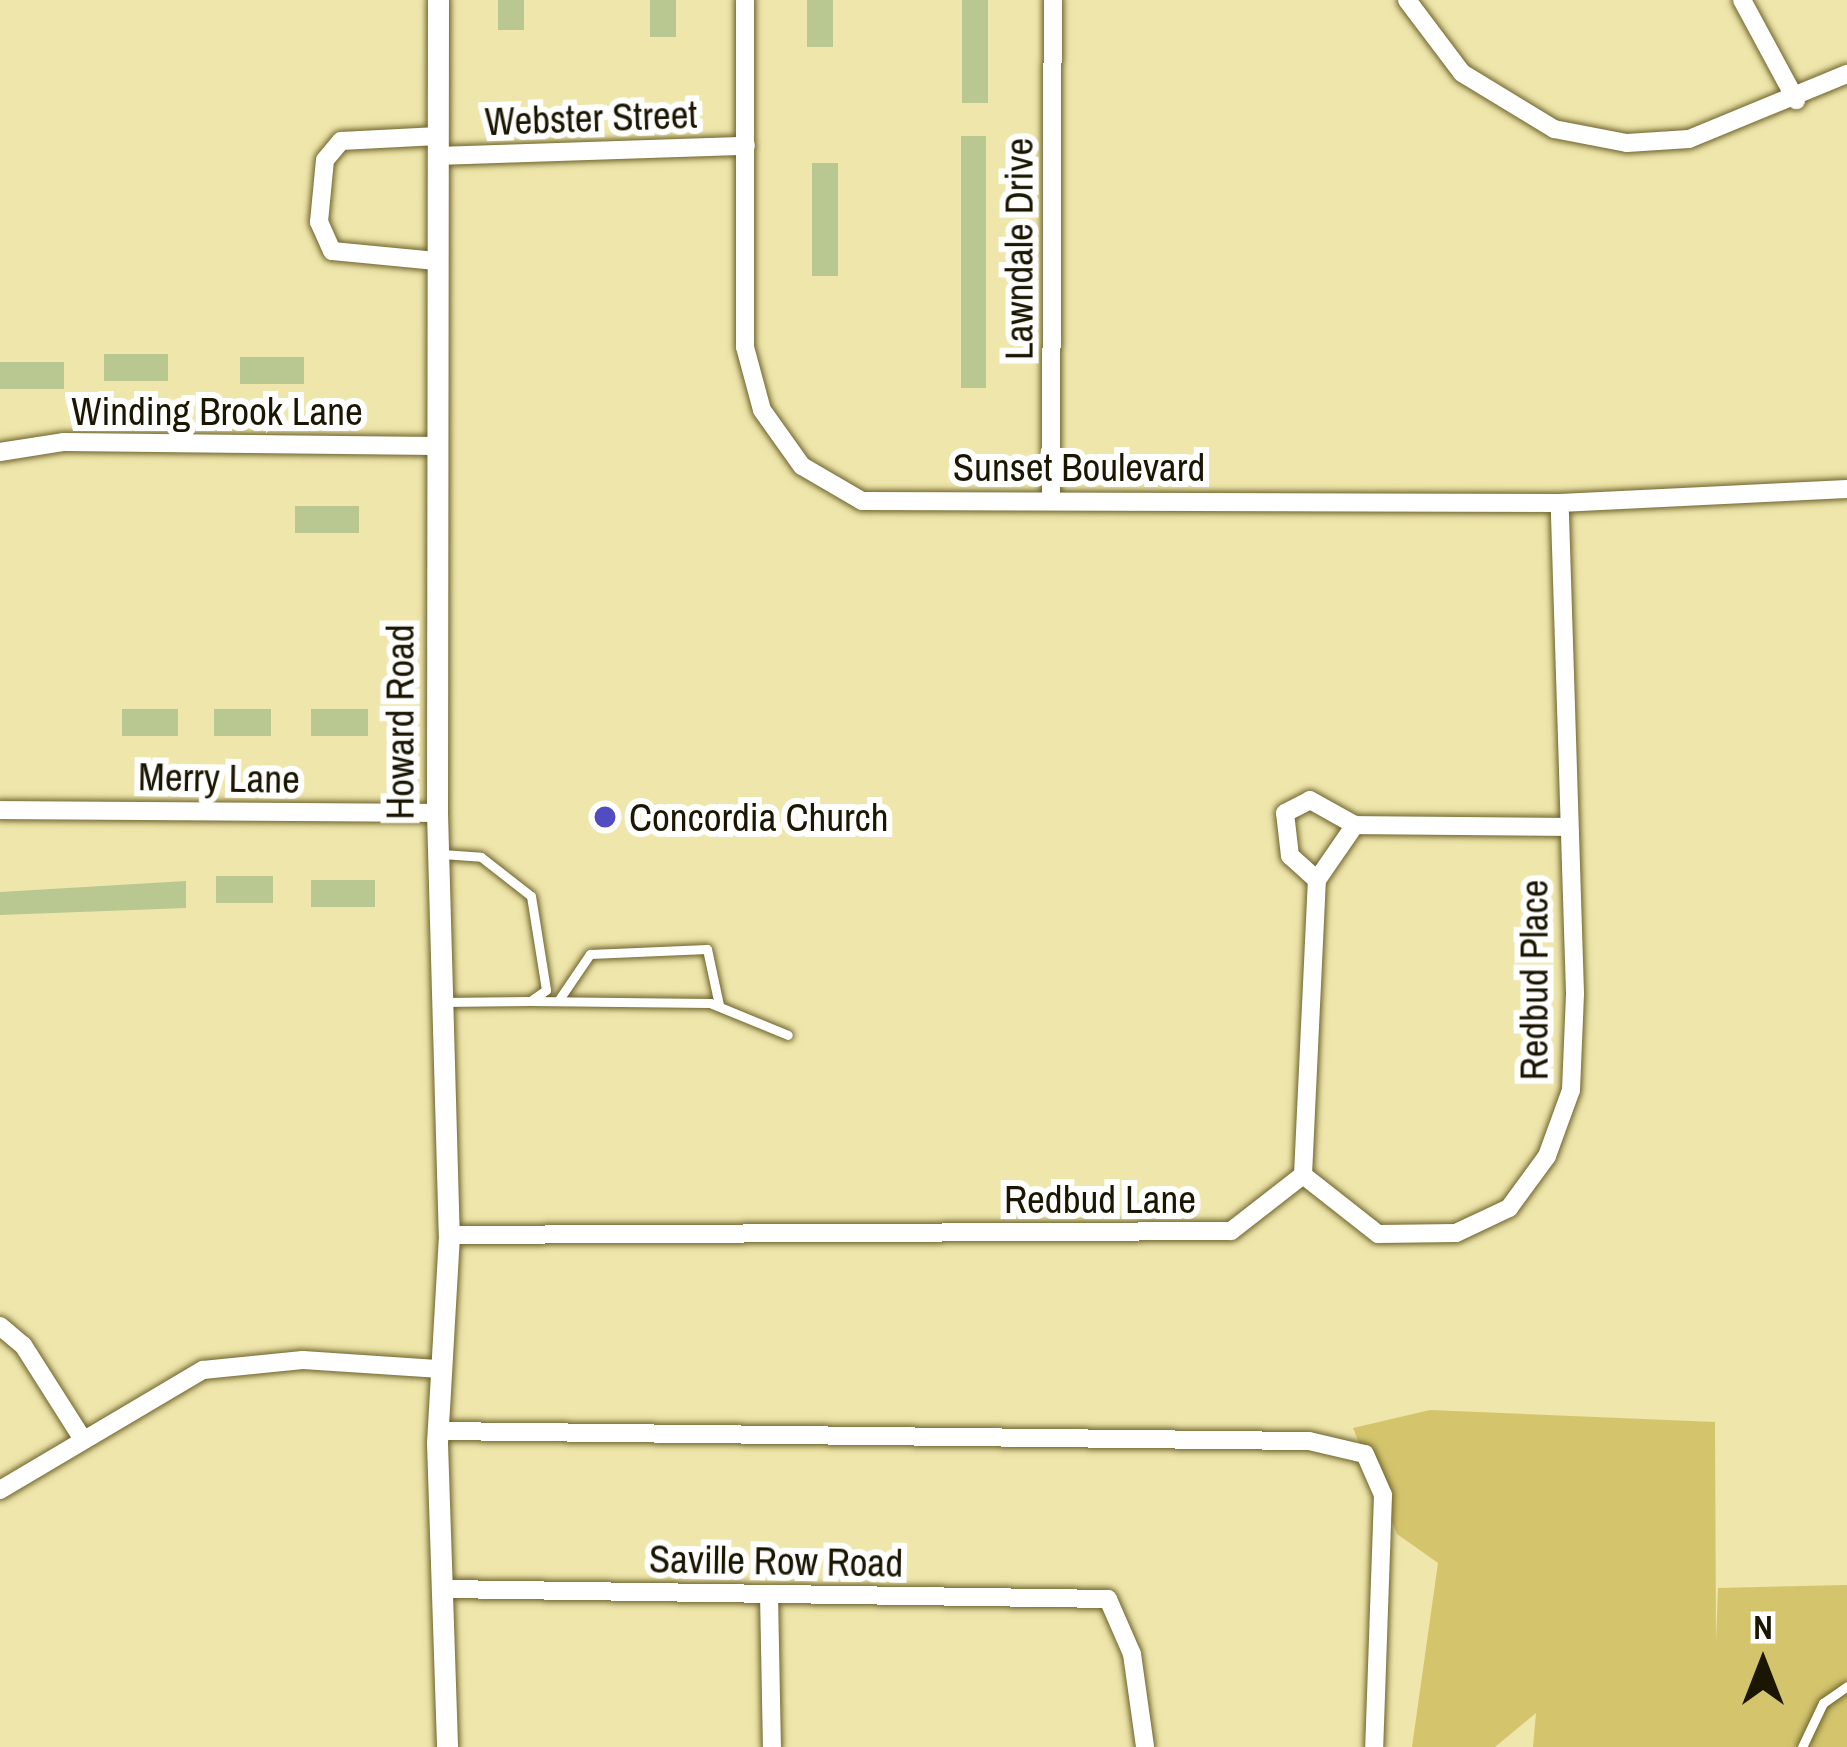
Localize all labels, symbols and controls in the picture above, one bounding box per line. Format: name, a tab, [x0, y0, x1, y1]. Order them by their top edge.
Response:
street label: Webster Street	[484, 91, 698, 145]
street label: Lawndale Drive	[996, 138, 1042, 360]
street label: Winding Brook Lane	[71, 388, 363, 434]
street label: Sunset Boulevard	[953, 444, 1205, 490]
street label: Howard Road	[377, 624, 423, 820]
street label: Merry Lane	[138, 753, 300, 803]
place label: Concordia Church	[629, 794, 889, 840]
marker: Concordia Church	[592, 804, 618, 830]
street label: Redbud Place	[1511, 880, 1557, 1080]
street label: Redbud Lane	[1004, 1176, 1196, 1222]
street label: Saville Row Road	[649, 1535, 903, 1587]
north arrow	[1703, 1603, 1823, 1723]
text: N	[1753, 1605, 1773, 1649]

